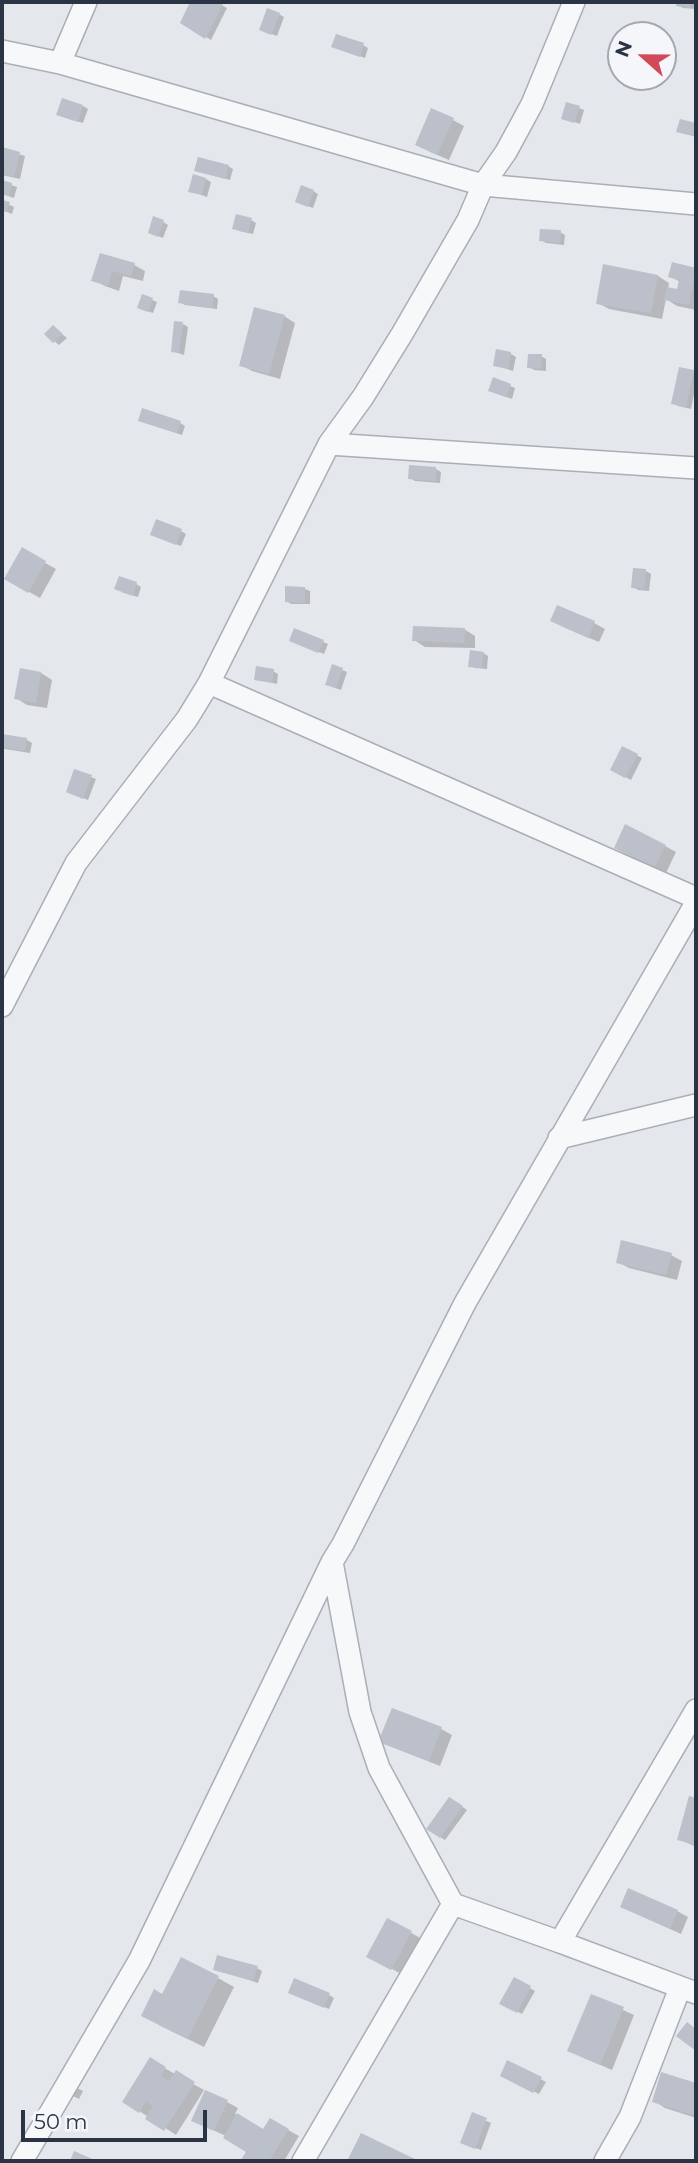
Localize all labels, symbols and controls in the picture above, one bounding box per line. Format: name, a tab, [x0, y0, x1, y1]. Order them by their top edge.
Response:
north arrow	[607, 21, 677, 91]
text: N	[610, 38, 637, 60]
scale bar	[24, 2096, 210, 2140]
text: 50 m	[34, 2109, 88, 2134]

